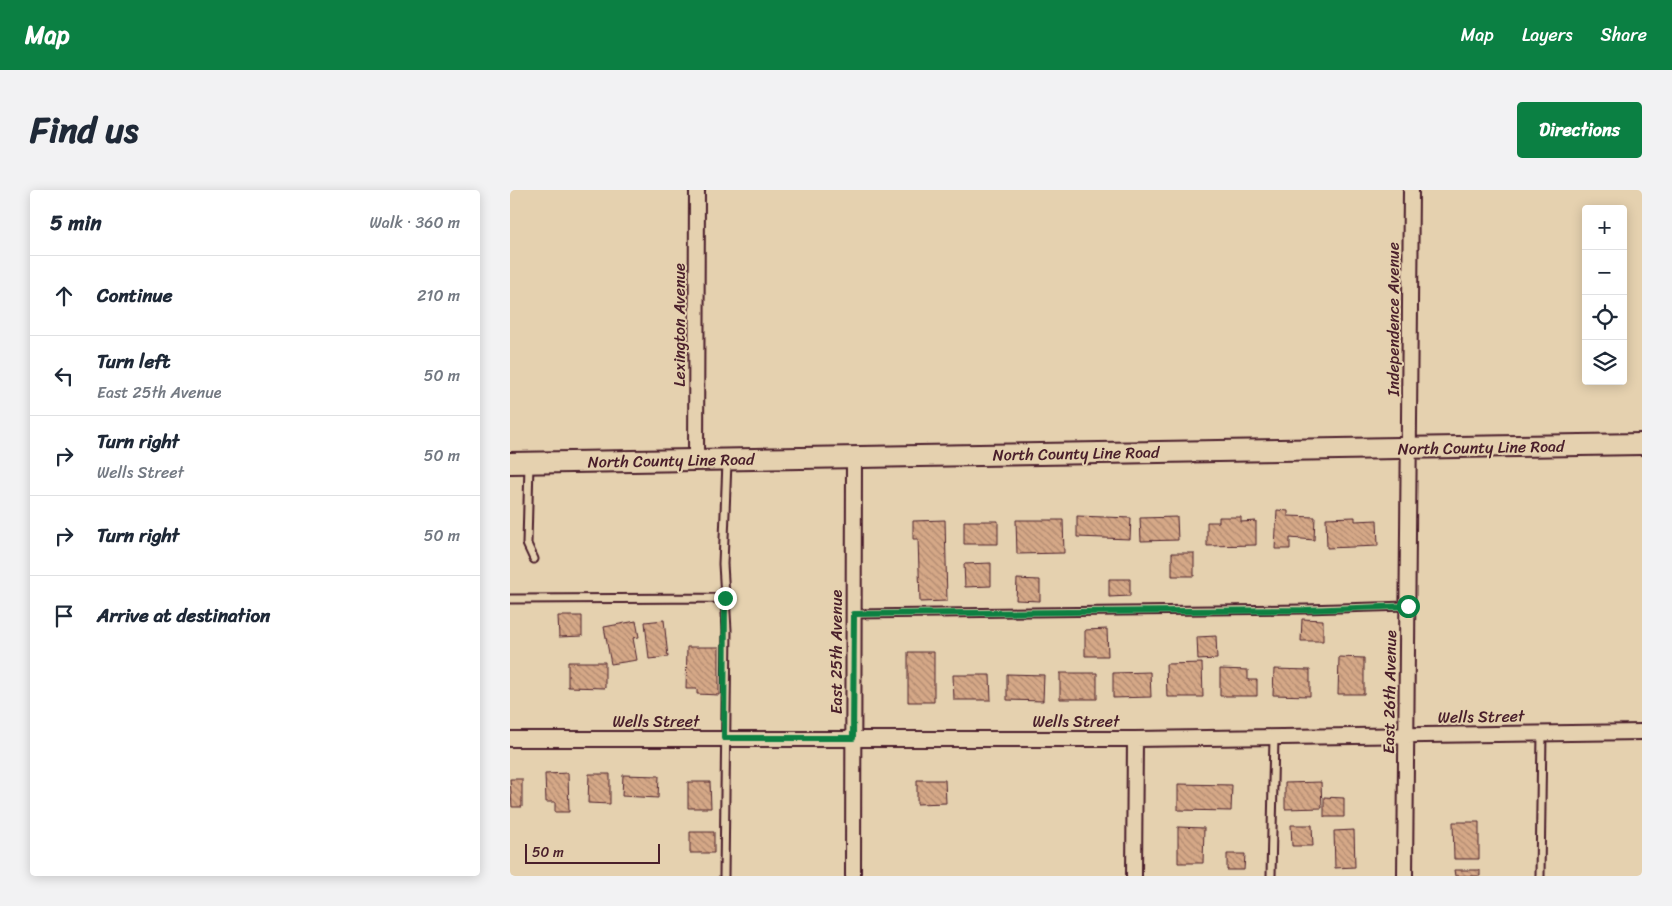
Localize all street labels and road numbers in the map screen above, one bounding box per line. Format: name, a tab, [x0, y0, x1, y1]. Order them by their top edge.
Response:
street label: Independence Avenue	[1379, 242, 1408, 397]
street label: Lexington Avenue	[665, 263, 694, 387]
street label: North County Line Road	[1397, 432, 1566, 463]
street label: North County Line Road	[992, 438, 1161, 469]
street label: North County Line Road	[587, 445, 756, 476]
street label: East 25th Avenue	[822, 589, 851, 714]
street label: East 26th Avenue	[1374, 630, 1405, 754]
street label: Wells Street	[1437, 701, 1525, 732]
street label: Wells Street	[613, 707, 700, 736]
street label: Wells Street	[1033, 707, 1120, 736]

